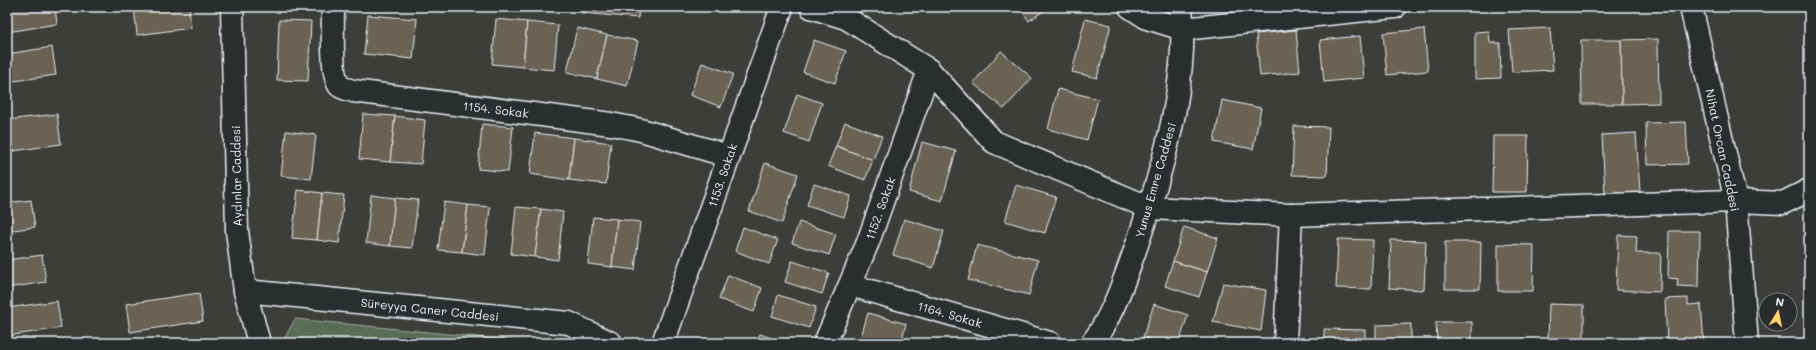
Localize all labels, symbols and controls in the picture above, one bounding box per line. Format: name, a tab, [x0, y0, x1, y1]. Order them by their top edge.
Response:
street label: Nihat Orcan Caddesi	[1702, 87, 1744, 213]
street label: 1154. Sokak	[462, 97, 530, 121]
street label: Yunus Emre Caddesi	[1131, 120, 1179, 240]
street label: Aydınlar Caddesi	[227, 125, 245, 227]
street label: 1153. Sokak	[704, 141, 740, 209]
street label: 1152. Sokak	[861, 174, 899, 242]
north arrow	[1758, 292, 1798, 332]
street label: Süreyya Caner Caddesi	[360, 294, 500, 324]
text: N	[1774, 294, 1785, 310]
street label: 1164. Sokak	[916, 297, 984, 331]

